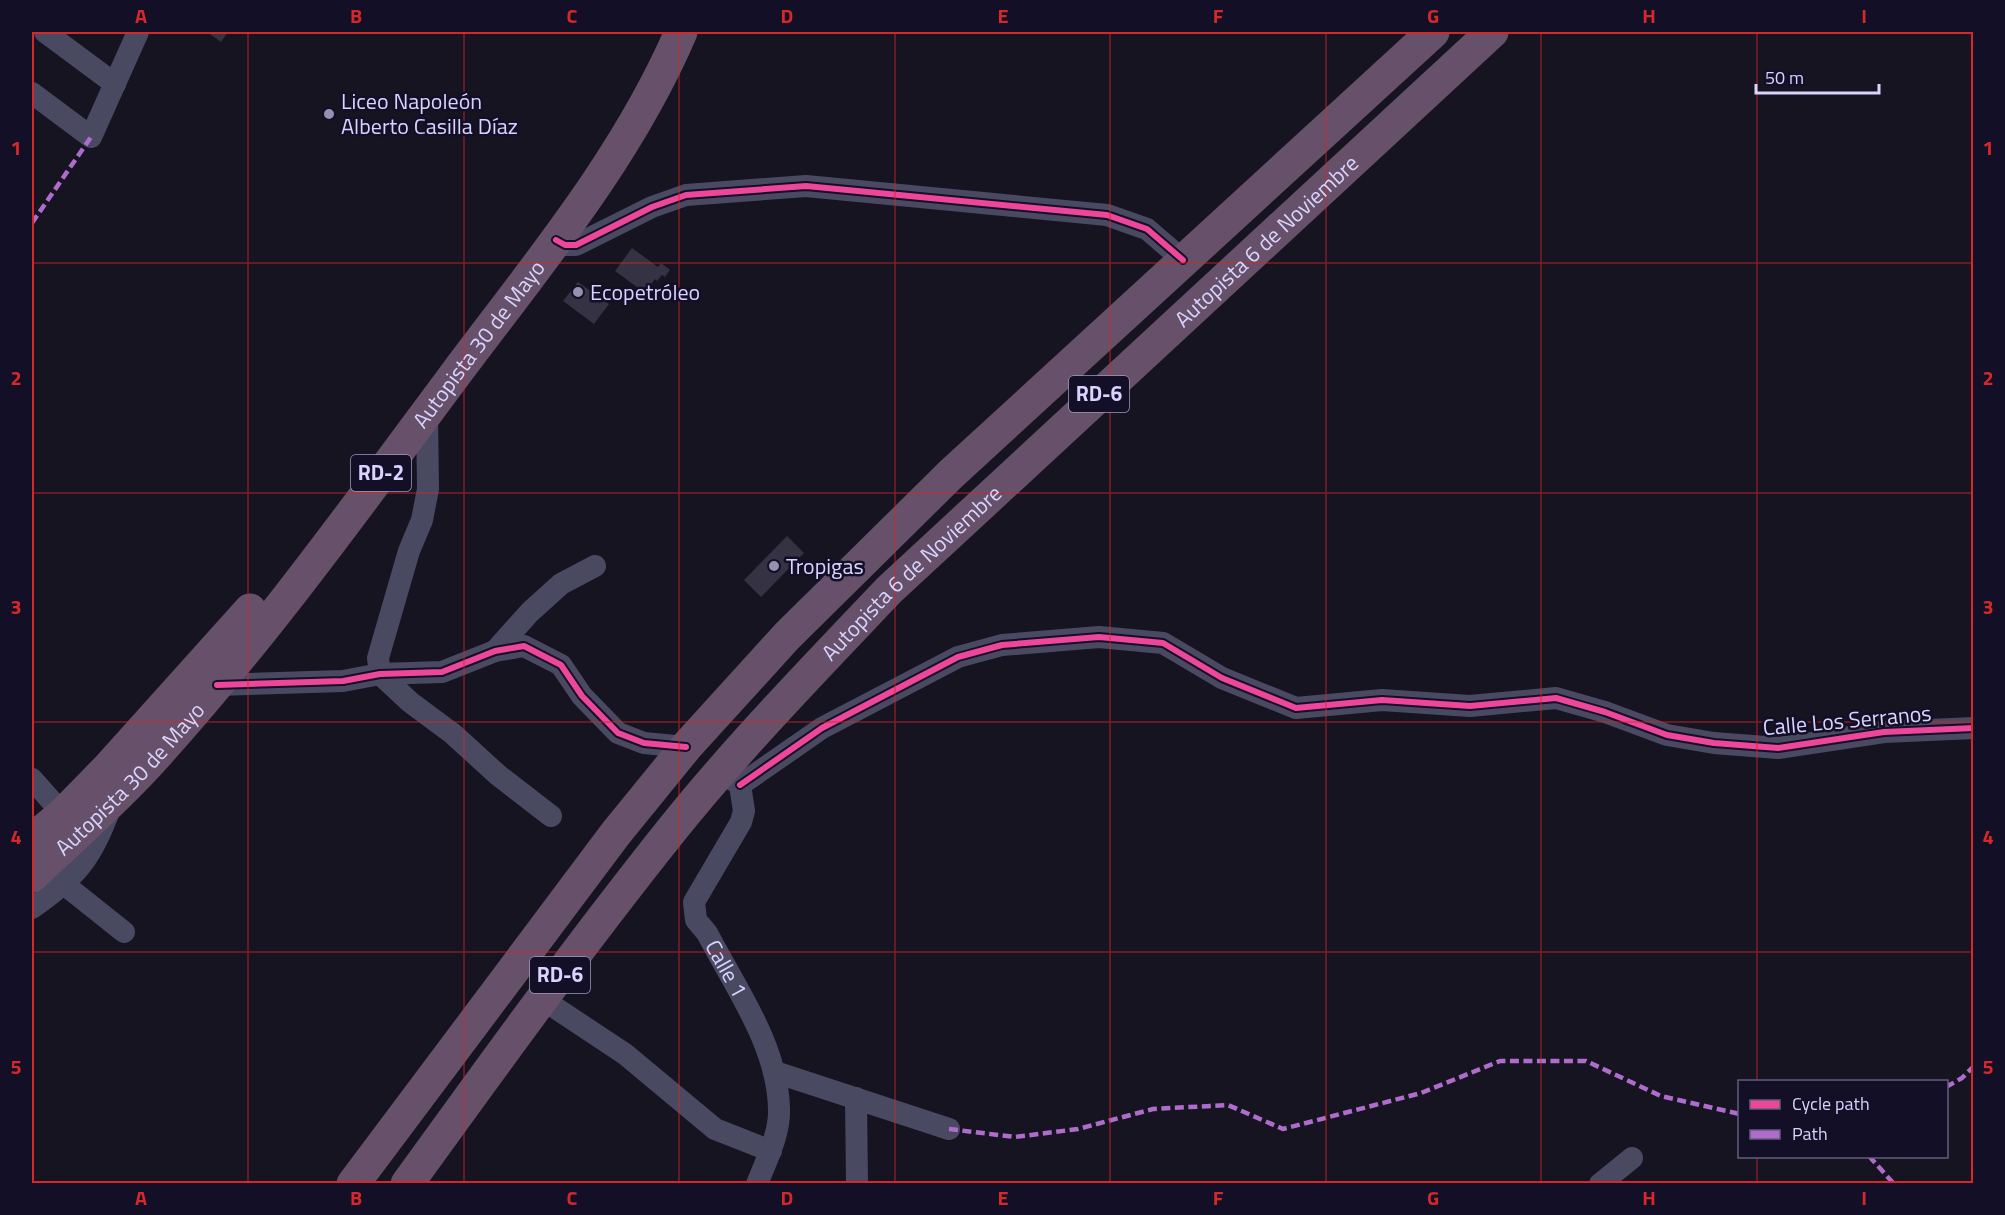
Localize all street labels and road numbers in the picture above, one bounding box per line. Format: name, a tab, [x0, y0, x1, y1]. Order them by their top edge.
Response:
street label: Autopista 6 de Noviembre	[1167, 147, 1366, 335]
street label: Autopista 30 de Mayo	[404, 253, 553, 435]
road number: RD-6	[1069, 376, 1129, 412]
road number: RD-2	[351, 455, 411, 491]
street label: Autopista 6 de Noviembre	[813, 477, 1009, 669]
street label: Autopista 30 de Mayo	[47, 694, 213, 863]
street label: Calle Los Serranos	[1761, 696, 1933, 744]
street label: Calle 1	[697, 933, 756, 1004]
road number: RD-6	[530, 957, 590, 993]

